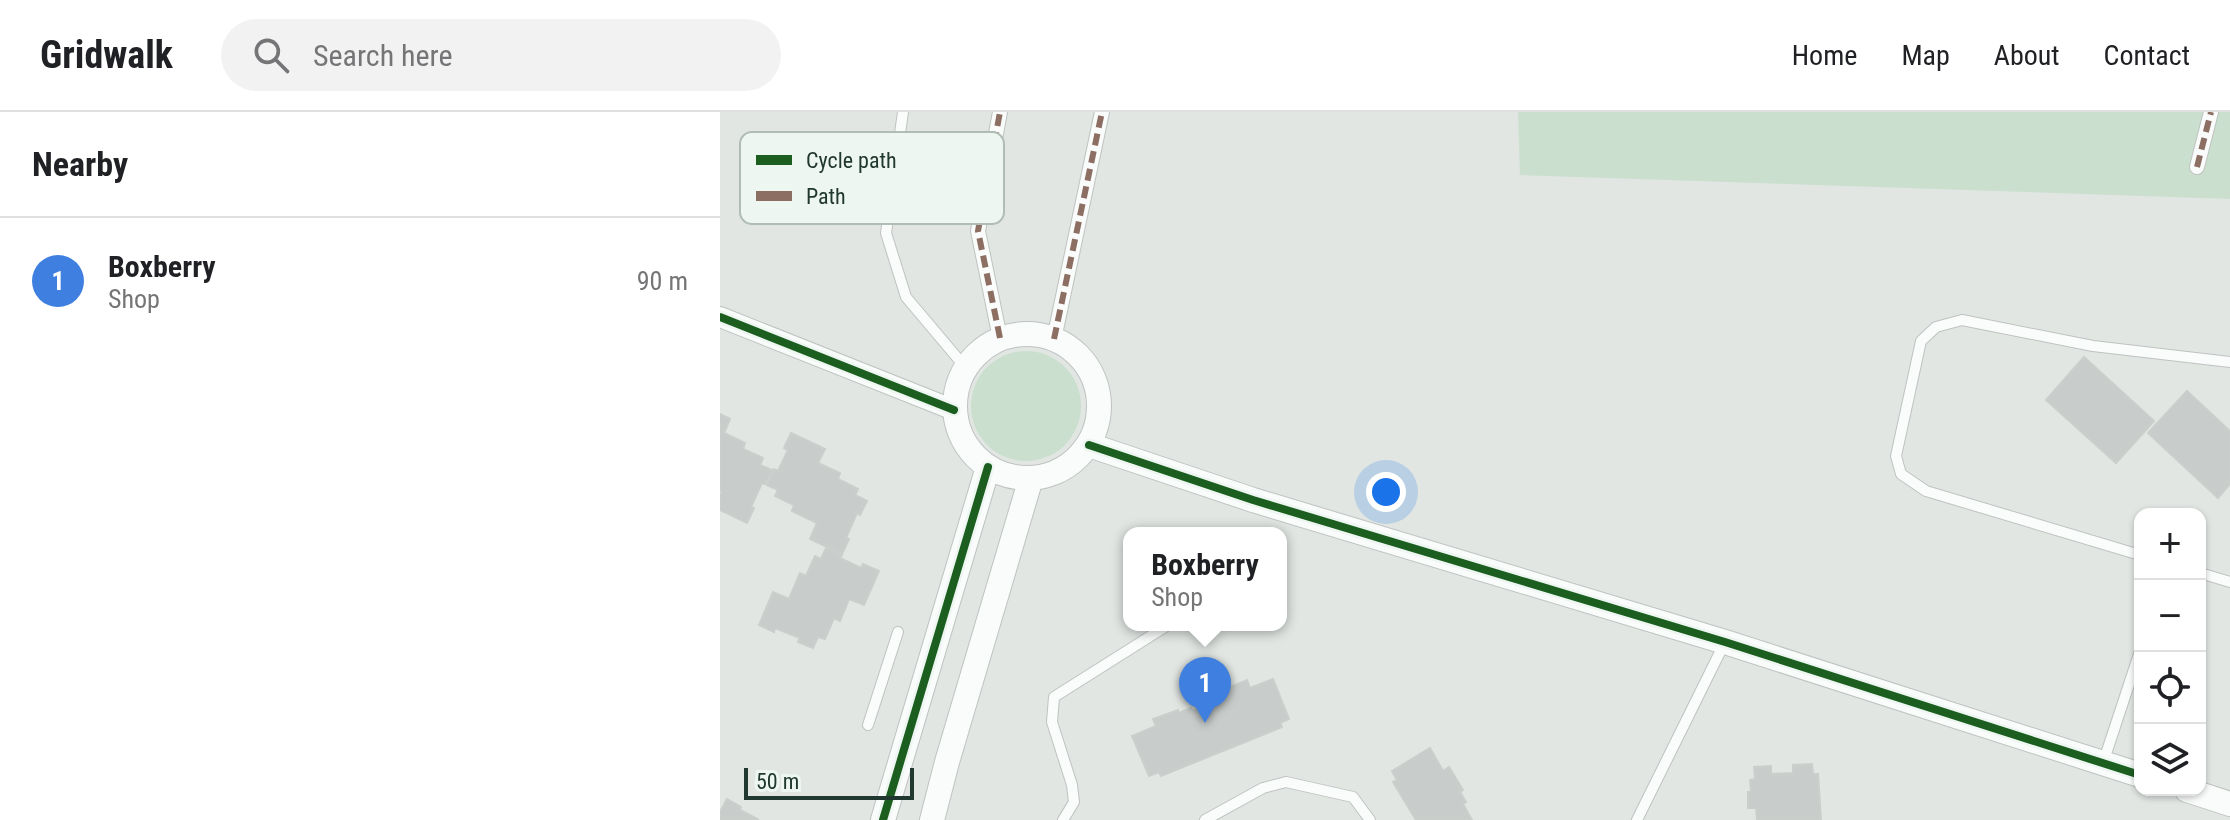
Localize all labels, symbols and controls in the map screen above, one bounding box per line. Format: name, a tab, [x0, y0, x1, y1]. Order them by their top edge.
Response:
search box	[221, 19, 781, 91]
text: Gridwalk	[40, 33, 173, 77]
icon: search	[249, 33, 293, 77]
text: Search here	[313, 38, 453, 73]
text: Home	[1792, 39, 1857, 72]
text: Map	[1901, 39, 1950, 72]
text: About	[1994, 39, 2060, 72]
text: Contact	[2104, 39, 2190, 72]
legend	[740, 132, 1004, 224]
text: Nearby	[32, 144, 128, 184]
text: Cycle path	[806, 148, 897, 173]
text: Path	[806, 184, 846, 209]
text: Boxberry	[108, 249, 216, 284]
text: 1	[51, 266, 65, 296]
text: 90 m	[637, 266, 688, 296]
text: Shop	[108, 284, 160, 314]
your location	[1366, 472, 1406, 512]
map controls	[2134, 508, 2206, 796]
button: +	[2134, 508, 2206, 580]
popup	[1123, 527, 1287, 631]
text: Boxberry	[1151, 547, 1259, 582]
button: −	[2134, 580, 2206, 652]
text: Shop	[1151, 582, 1203, 612]
button: locate	[2134, 652, 2206, 724]
pin: 1	[1179, 657, 1231, 723]
button: layers	[2134, 724, 2206, 796]
scale bar	[744, 764, 914, 800]
text: 50 m	[756, 769, 799, 794]

